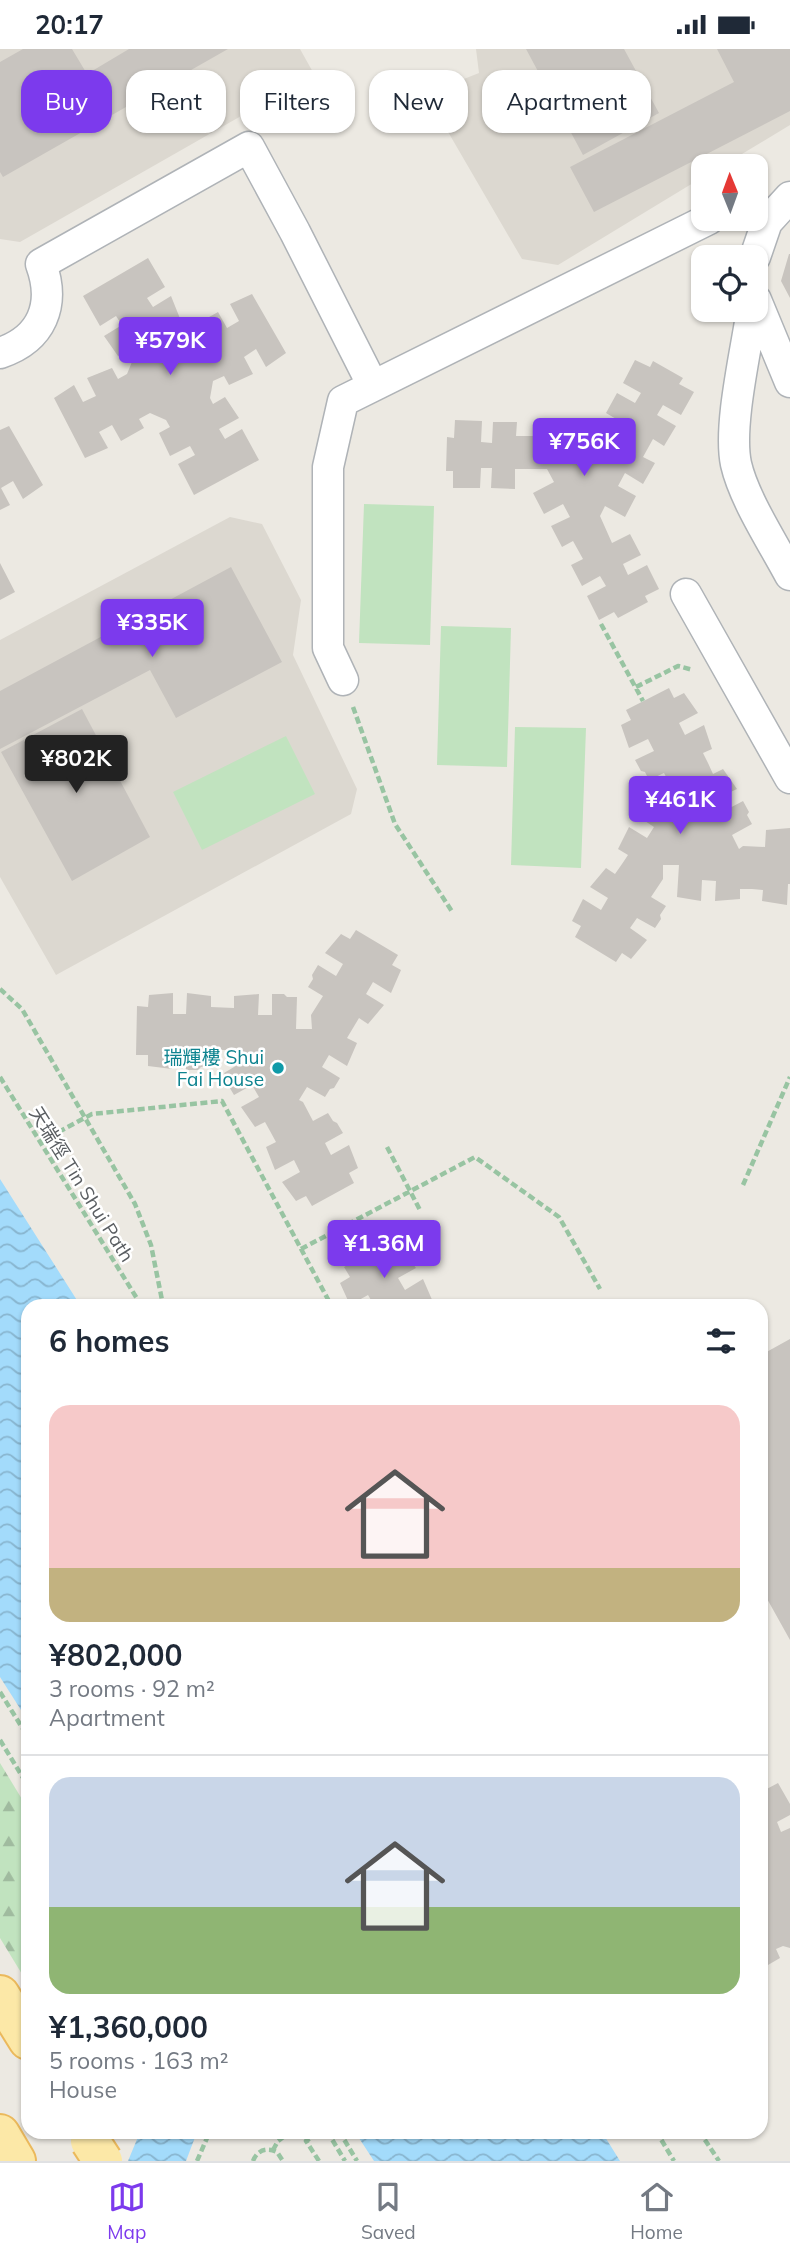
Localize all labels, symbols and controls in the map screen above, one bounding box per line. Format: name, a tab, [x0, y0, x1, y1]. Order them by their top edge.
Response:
text: 20:17	[35, 8, 104, 41]
chip: Buy	[21, 70, 112, 133]
chip: Rent	[126, 70, 226, 133]
chip: Filters	[240, 70, 355, 133]
chip: New	[369, 70, 468, 133]
chip: Apartment	[482, 70, 651, 133]
north arrow	[691, 154, 768, 231]
map controls	[691, 154, 768, 322]
button: locate	[691, 245, 768, 322]
pin: ¥579K	[121, 317, 219, 377]
text: ¥579K	[135, 325, 205, 354]
pin: ¥756K	[535, 419, 633, 478]
text: ¥756K	[549, 426, 619, 455]
pin: ¥335K	[103, 599, 201, 659]
text: ¥335K	[117, 607, 187, 636]
pin: ¥802K	[27, 735, 125, 795]
text: ¥802K	[41, 743, 111, 772]
pin: ¥461K	[631, 777, 729, 836]
text: ¥461K	[645, 784, 715, 813]
place label: 瑞輝樓 Shui Fai House	[164, 1045, 264, 1091]
marker: 瑞輝樓 Shui Fai House	[270, 1060, 286, 1076]
street label: 天瑞徑 Tin Shui Path	[25, 1102, 139, 1266]
pin: ¥1.36M	[327, 1221, 441, 1280]
text: ¥1.36M	[344, 1228, 424, 1257]
text: 6 homes	[49, 1322, 170, 1360]
icon: filters	[702, 1322, 740, 1360]
icon: home	[332, 1451, 458, 1577]
text: ¥802,000	[49, 1636, 182, 1674]
text: 3 rooms · 92 m²	[49, 1674, 215, 1703]
text: Apartment	[49, 1703, 165, 1732]
icon: home	[332, 1823, 458, 1949]
text: ¥1,360,000	[49, 2008, 208, 2046]
text: 5 rooms · 163 m²	[49, 2046, 229, 2075]
text: House	[49, 2075, 117, 2104]
tab: Map	[107, 2178, 146, 2244]
tab: Saved	[361, 2178, 416, 2244]
tab: Home	[630, 2178, 683, 2244]

